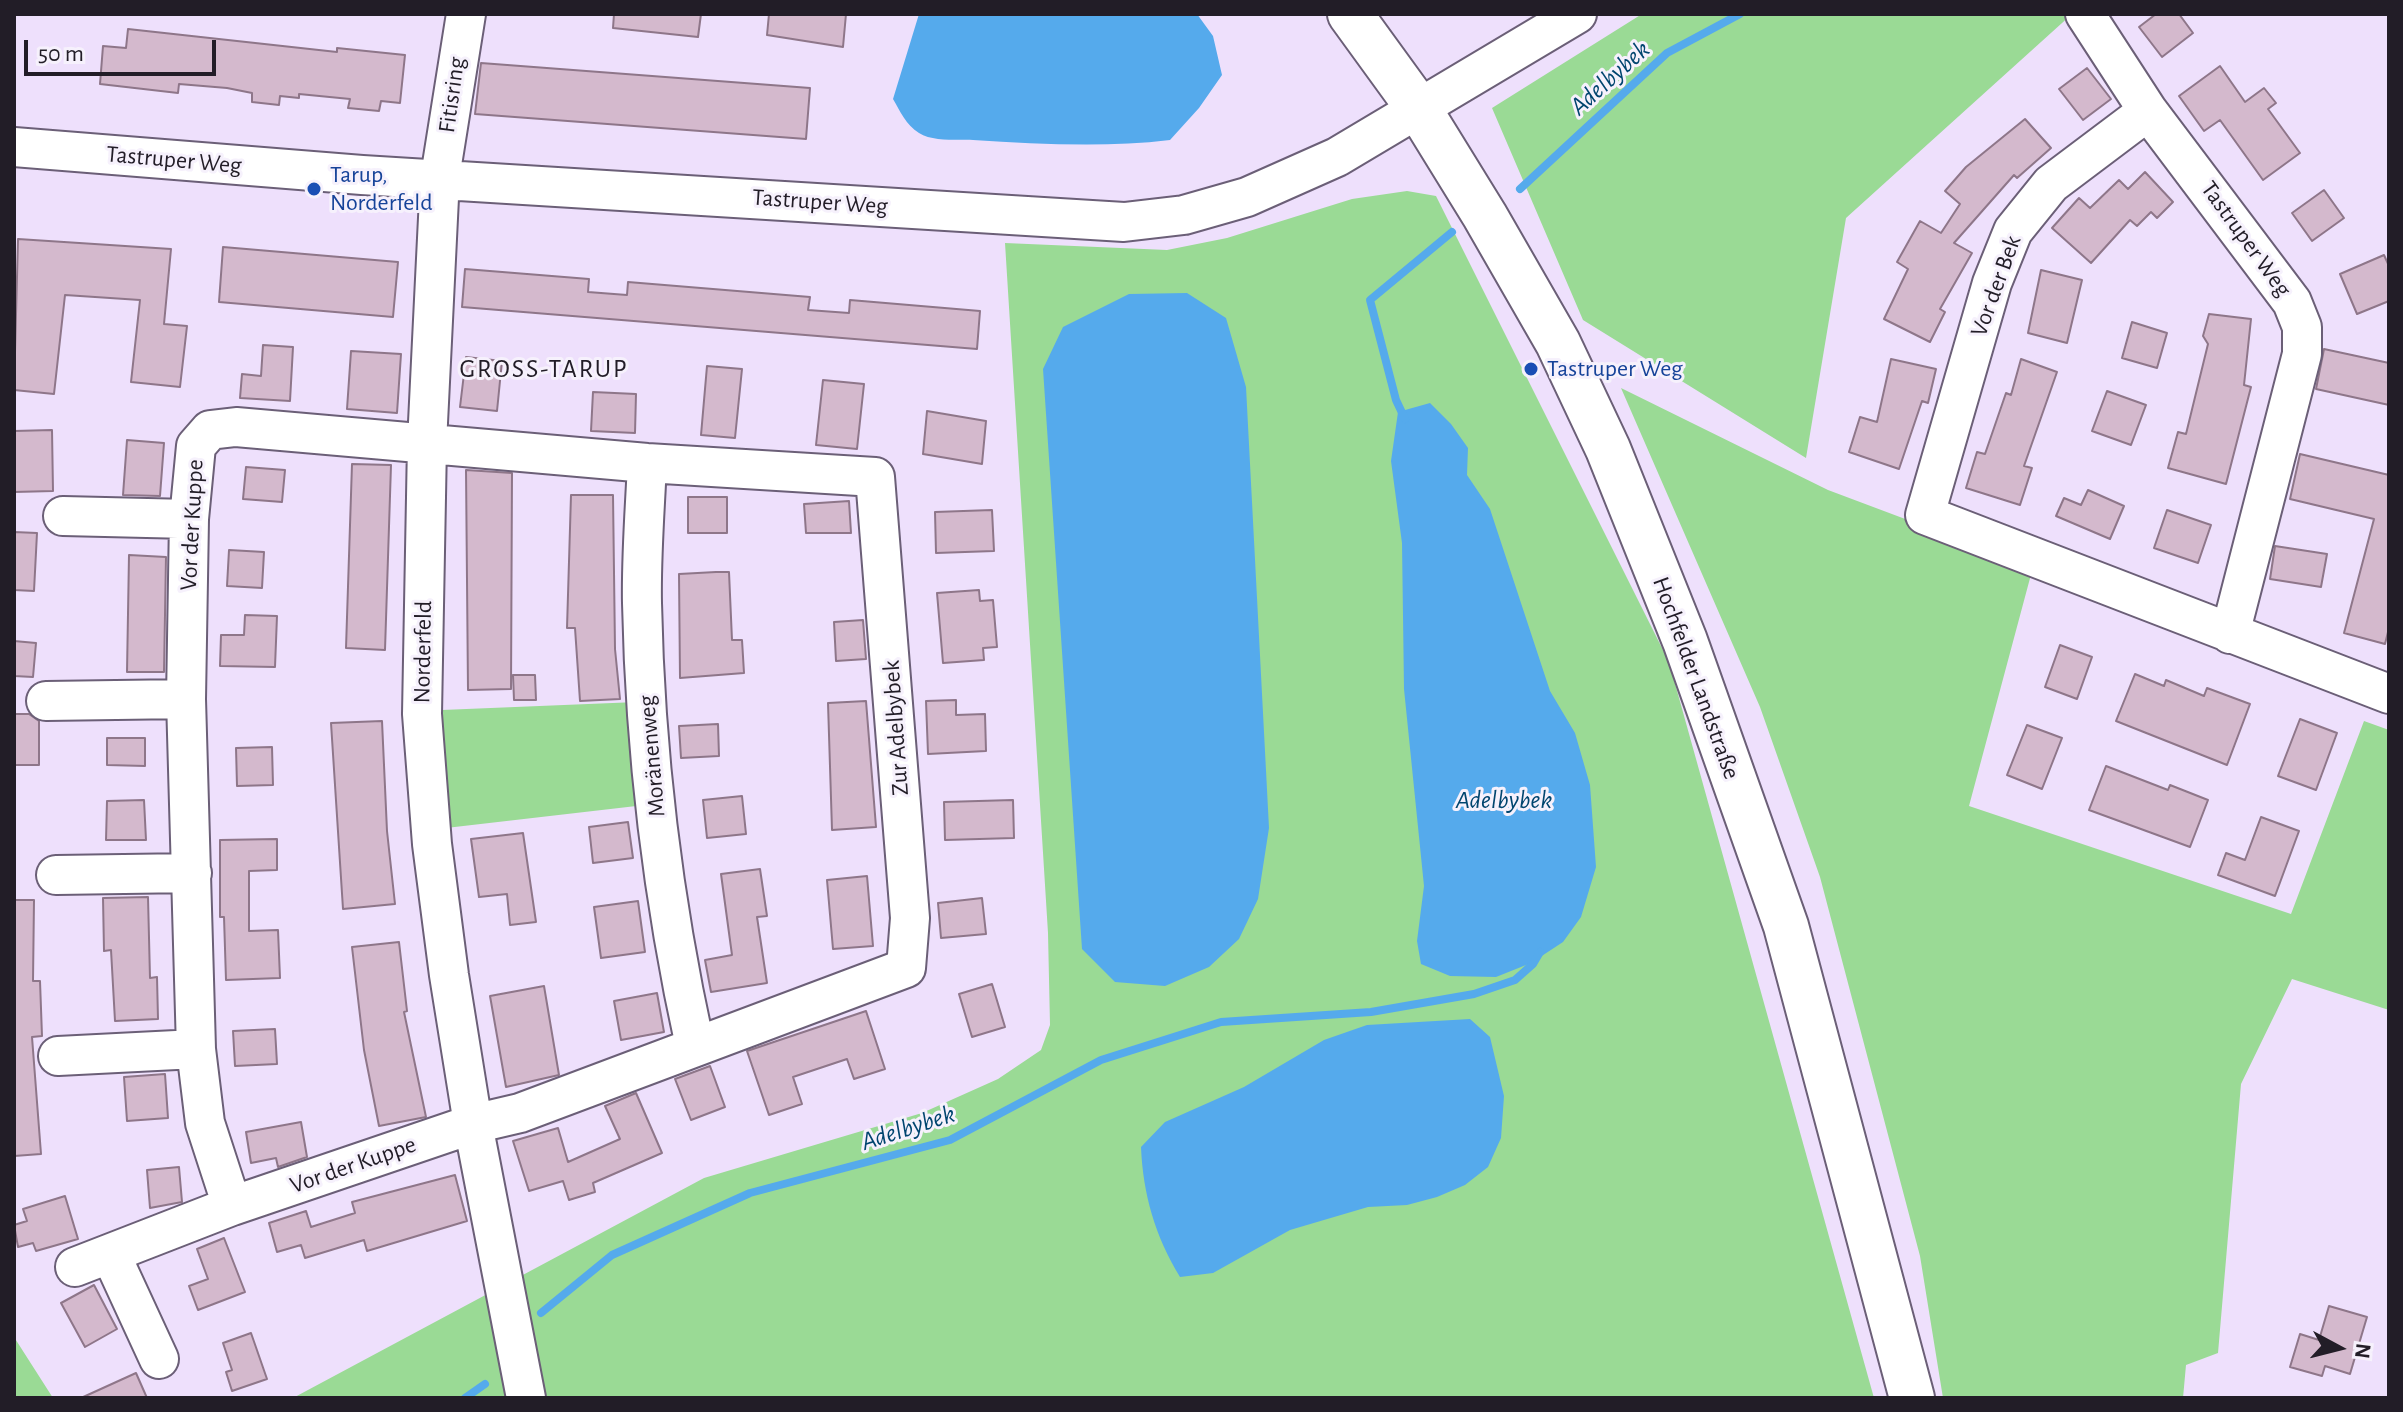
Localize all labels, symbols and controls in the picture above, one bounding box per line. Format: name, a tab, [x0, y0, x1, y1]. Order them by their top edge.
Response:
scale bar	[28, 24, 220, 74]
water label: Adelbybek	[1564, 34, 1656, 122]
text: 50 m	[38, 42, 84, 66]
street label: Fitisring	[432, 55, 472, 135]
street label: Tastruper Weg	[105, 140, 243, 180]
place label: Tarup, Norderfeld	[330, 161, 433, 217]
street label: Tastruper Weg	[2194, 176, 2298, 302]
marker: Tarup, Norderfeld	[305, 180, 323, 198]
street label: Tastruper Weg	[751, 183, 889, 221]
street label: Vor der Bek	[1964, 231, 2028, 341]
district label: GROSS-TARUP	[459, 353, 629, 385]
place label: Tastruper Weg	[1547, 355, 1683, 383]
marker: Tastruper Weg	[1522, 360, 1540, 378]
street label: Vor der Kuppe	[174, 459, 210, 591]
street label: Hochfelder Landstraße	[1646, 573, 1746, 783]
street label: Norderfeld	[408, 600, 438, 704]
street label: Zur Adelbybek	[877, 659, 915, 797]
street label: Moränenweg	[632, 694, 672, 818]
water label: Adelbybek	[1456, 784, 1552, 816]
water label: Adelbybek	[857, 1098, 959, 1158]
street label: Vor der Kuppe	[286, 1130, 420, 1200]
north arrow	[2299, 1308, 2379, 1388]
text: N	[2351, 1342, 2375, 1360]

